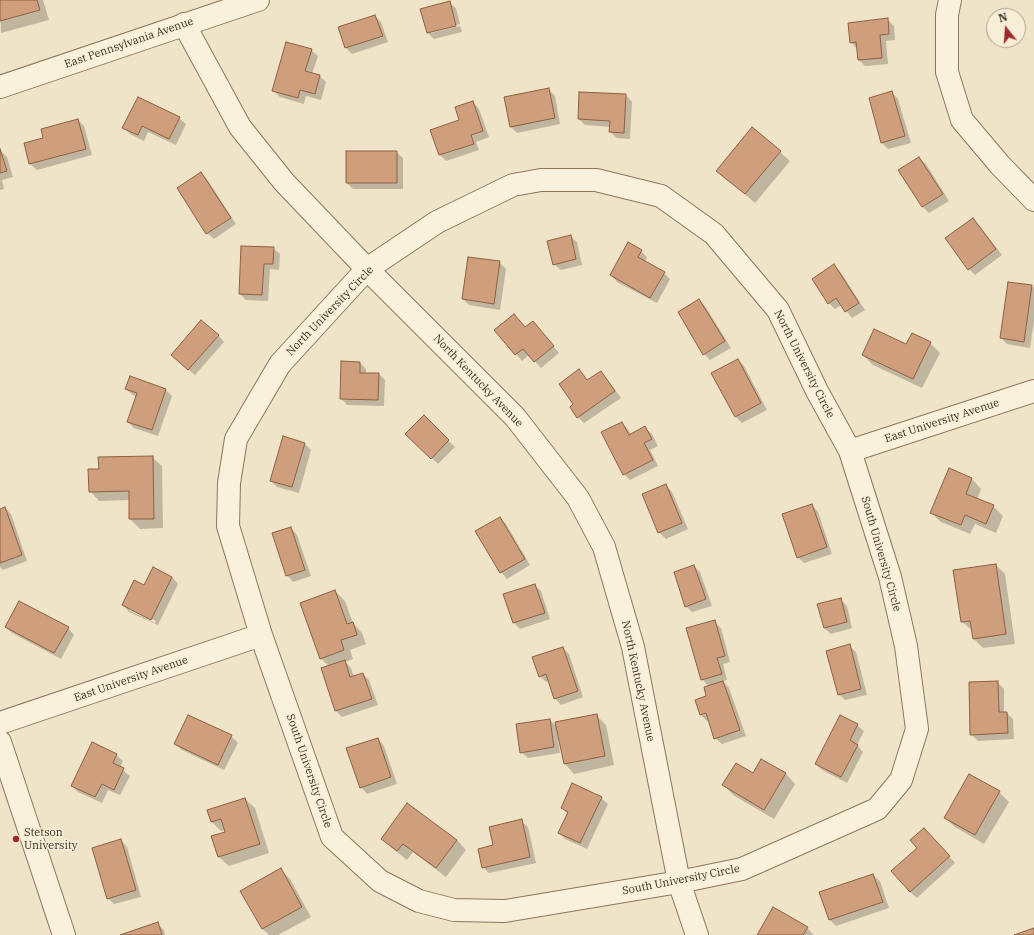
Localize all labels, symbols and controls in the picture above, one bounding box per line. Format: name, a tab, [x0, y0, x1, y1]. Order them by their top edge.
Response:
north arrow	[986, 8, 1026, 48]
text: N	[997, 10, 1009, 25]
street label: East Pennsylvania Avenue	[63, 15, 195, 71]
street label: North University Circle	[284, 263, 376, 359]
street label: North University Circle	[771, 308, 837, 420]
street label: North Kentucky Avenue	[430, 332, 526, 430]
street label: East University Avenue	[883, 396, 1001, 446]
street label: South University Circle	[858, 495, 904, 613]
street label: North Kentucky Avenue	[619, 619, 657, 743]
street label: East University Avenue	[72, 653, 190, 705]
street label: South University Circle	[283, 712, 335, 830]
place label: Stetson University	[24, 826, 78, 852]
marker: Stetson University	[11, 834, 21, 844]
street label: South University Circle	[621, 862, 741, 898]

